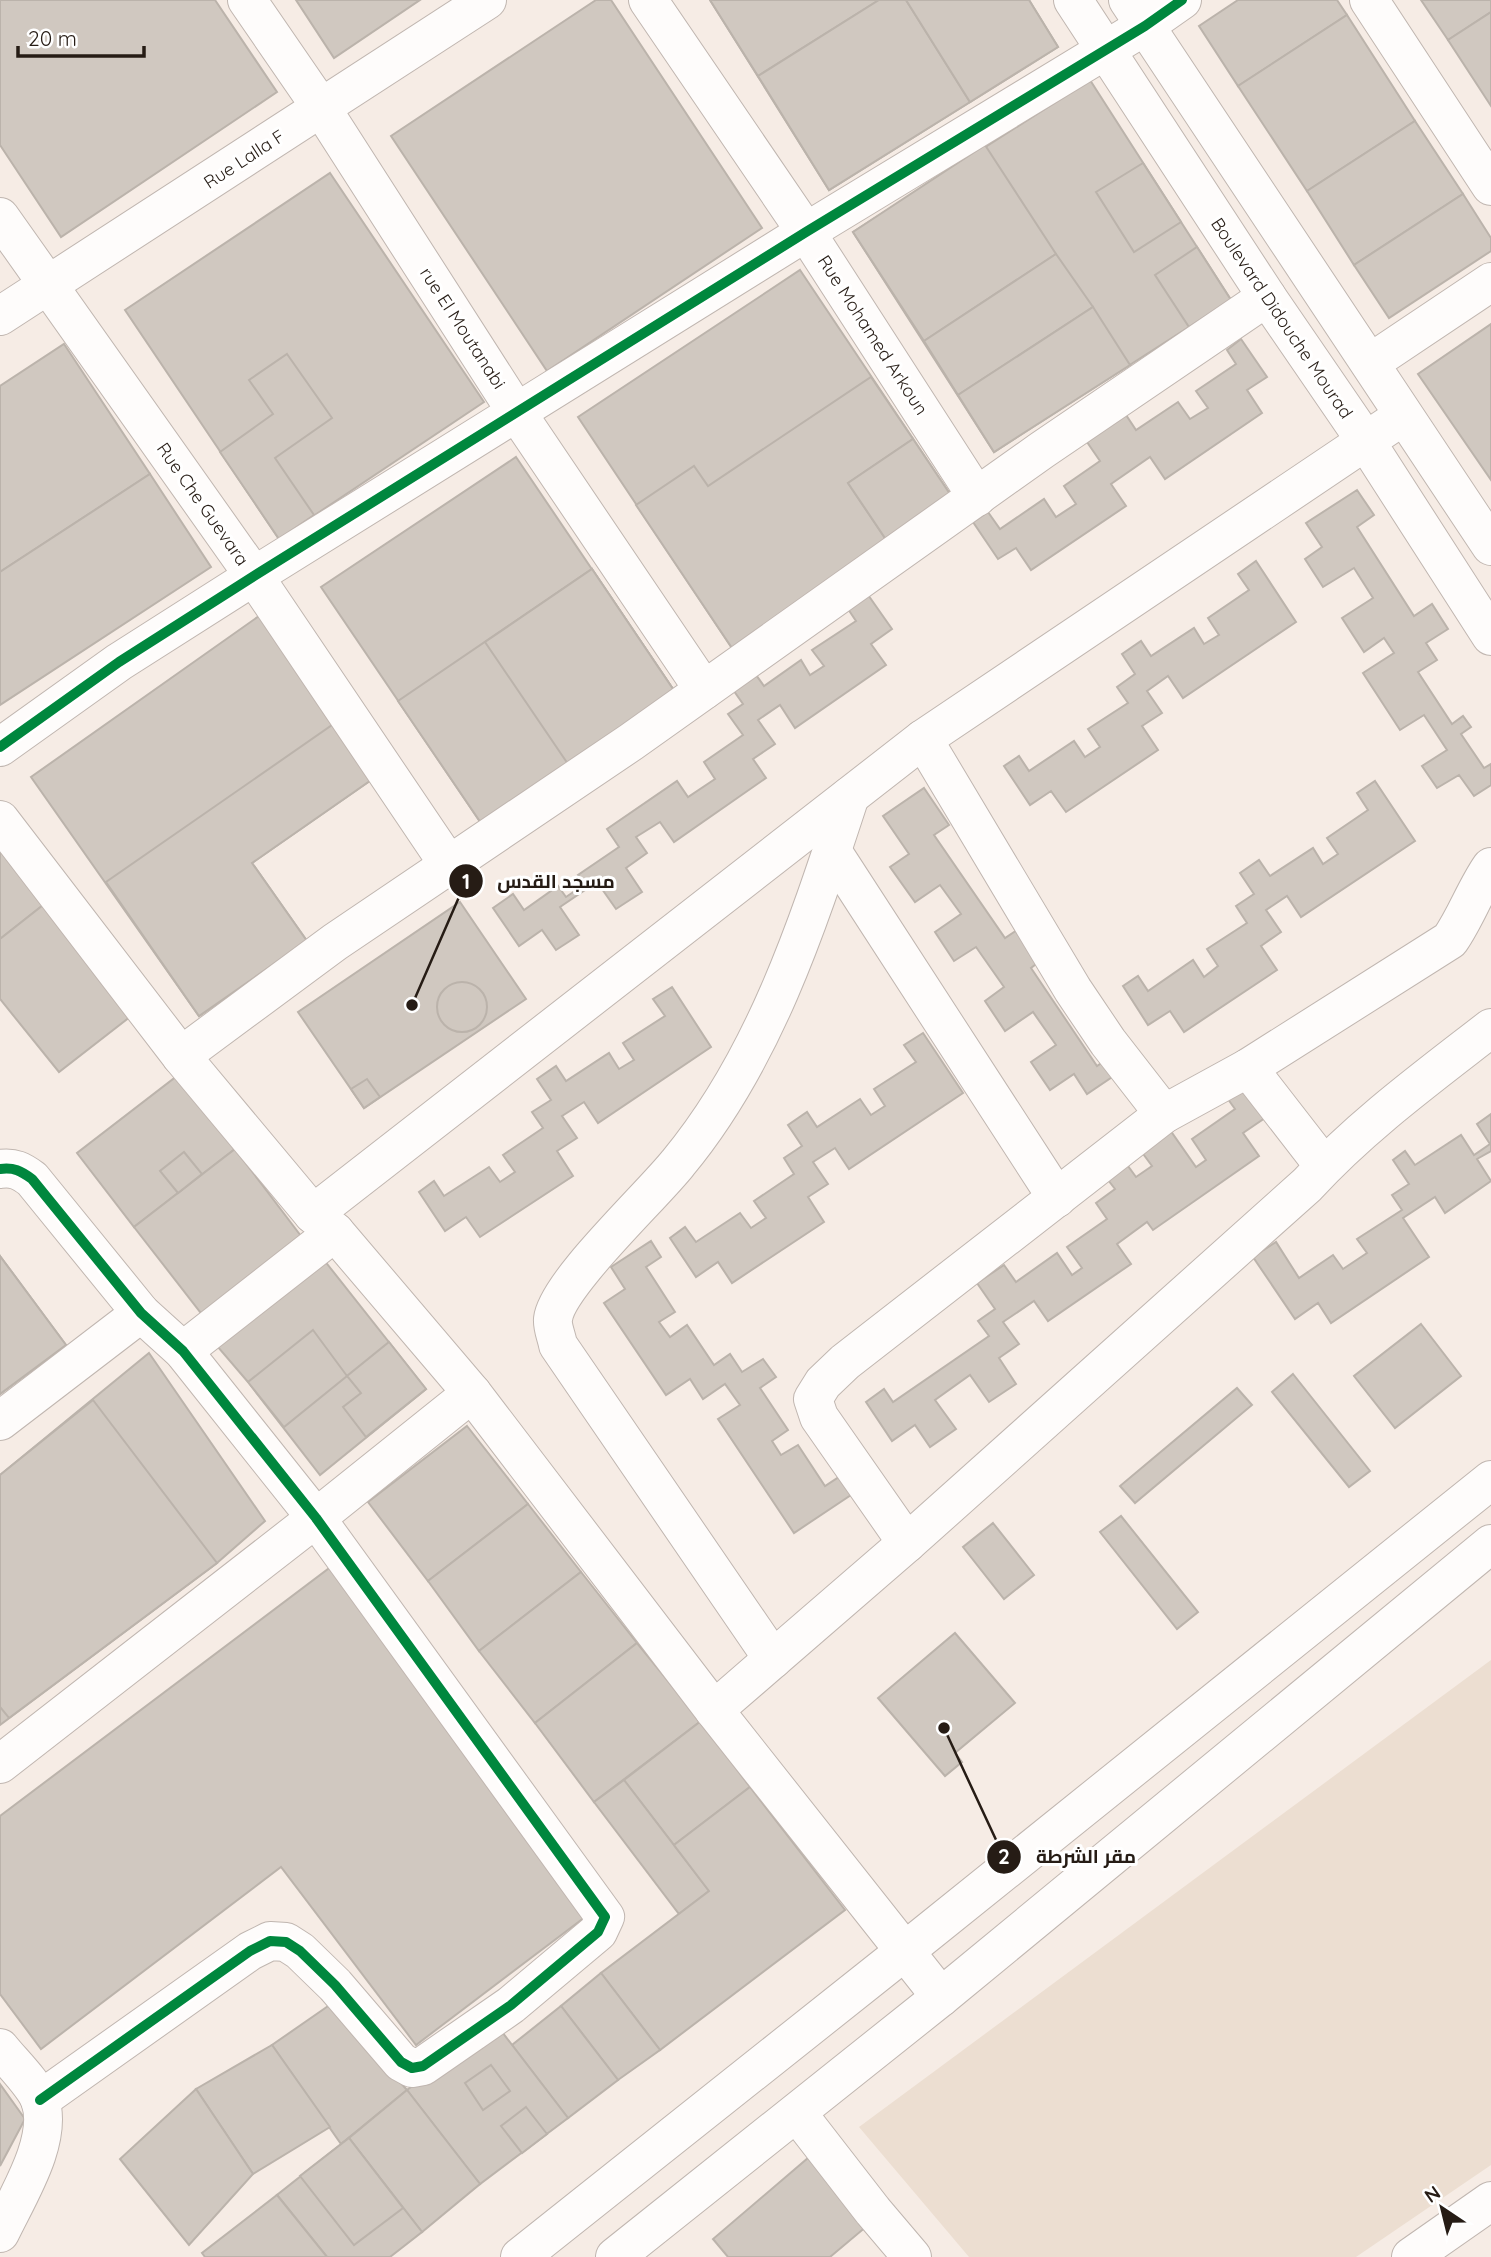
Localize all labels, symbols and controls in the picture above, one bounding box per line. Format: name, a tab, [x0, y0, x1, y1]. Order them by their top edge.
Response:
scale bar	[18, 14, 144, 58]
text: 20 m	[28, 25, 77, 51]
street label: Rue Lalla F	[199, 124, 289, 194]
street label: Boulevard Didouche Mourad	[1206, 213, 1358, 423]
street label: Rue Mohamed Arkoun	[813, 251, 933, 419]
street label: rue El Moutanabi	[415, 263, 511, 393]
street label: Rue Che Guevara	[152, 438, 254, 570]
callout: مسجد القدس	[448, 861, 629, 901]
text: 1	[462, 868, 470, 894]
text: مسجد القدس	[497, 869, 615, 893]
callout: مقر الشرطة	[987, 1837, 1150, 1877]
text: 2	[998, 1843, 1010, 1869]
text: مقر الشرطة	[1036, 1844, 1136, 1868]
north arrow	[1407, 2173, 1477, 2243]
text: N	[1420, 2180, 1445, 2208]

